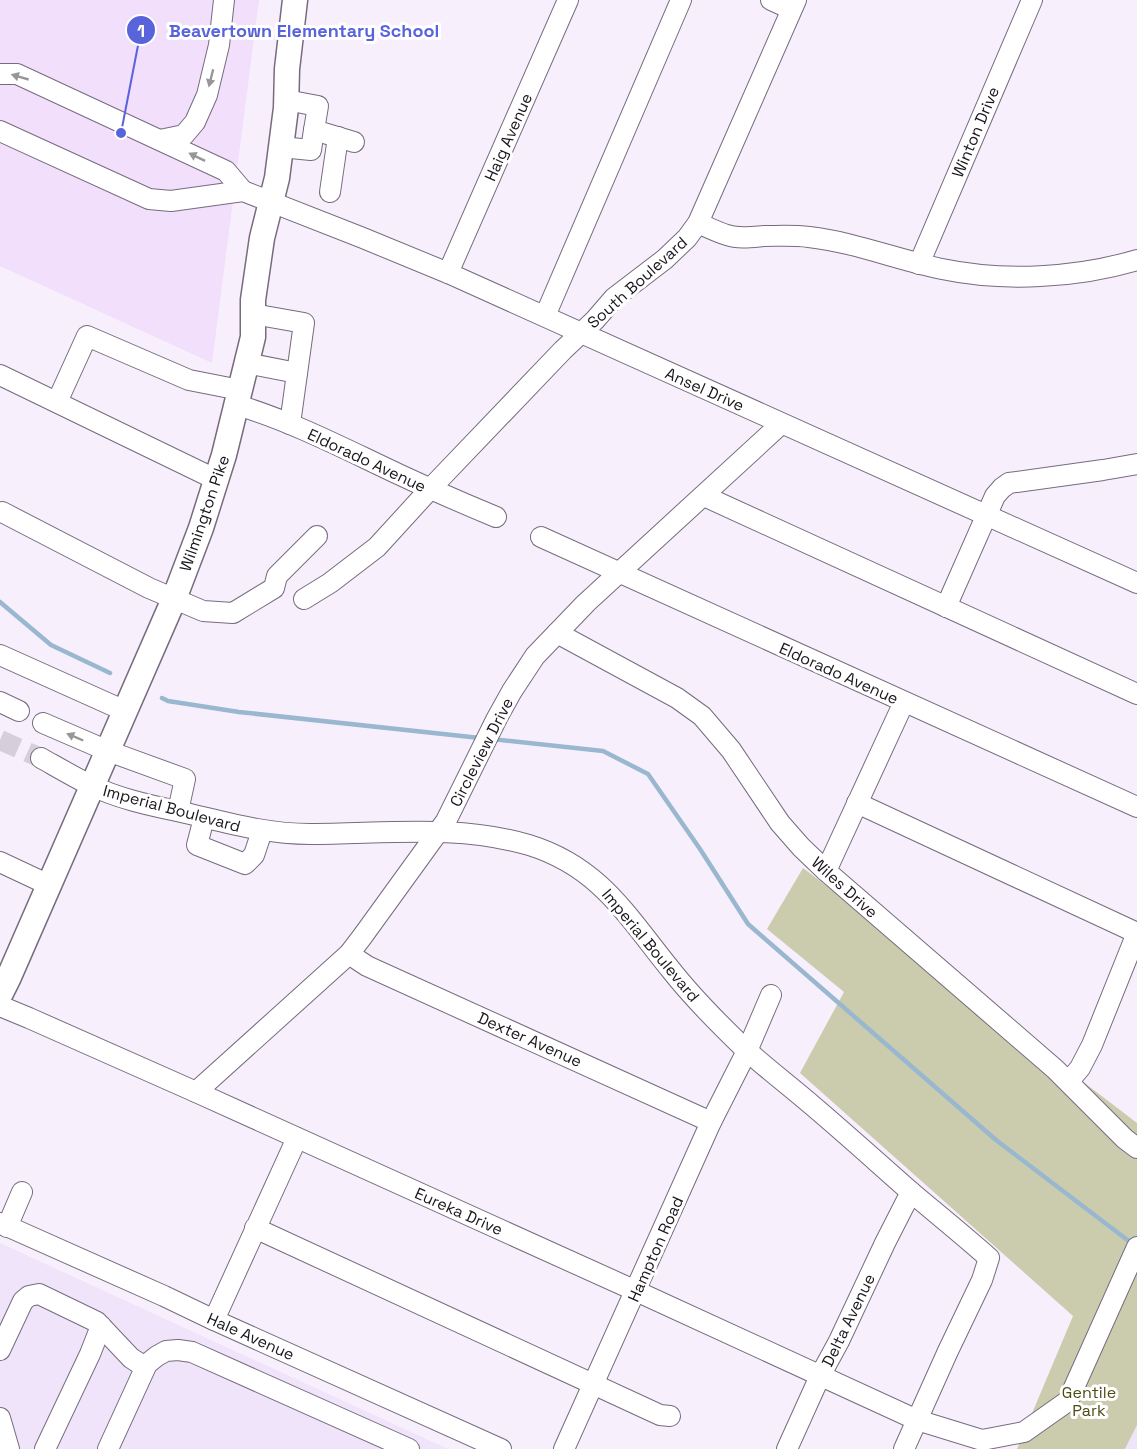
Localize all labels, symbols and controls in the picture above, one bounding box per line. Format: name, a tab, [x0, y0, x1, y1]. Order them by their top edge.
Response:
callout: Beavertown Elementary School	[126, 12, 451, 48]
text: 1	[137, 19, 145, 42]
text: Beavertown Elementary School	[169, 19, 439, 42]
one-way arrow	[205, 69, 215, 87]
one-way arrow	[10, 72, 28, 81]
street label: Winton Drive	[947, 84, 1004, 181]
street label: Haig Avenue	[480, 90, 537, 185]
one-way arrow	[188, 153, 205, 162]
street label: South Boulevard	[583, 232, 692, 333]
street label: Ansel Drive	[662, 363, 748, 416]
street label: Eldorado Avenue	[304, 424, 429, 497]
street label: Wilmington Pike	[175, 452, 234, 574]
street label: Eldorado Avenue	[776, 638, 902, 709]
street label: Circleview Drive	[445, 694, 518, 810]
one-way arrow	[66, 732, 84, 742]
street label: Imperial Boulevard	[101, 780, 243, 837]
street label: Wiles Drive	[807, 852, 882, 923]
street label: Imperial Boulevard	[597, 884, 704, 1006]
street label: Dexter Avenue	[474, 1007, 585, 1072]
street label: Eureka Drive	[412, 1183, 506, 1240]
street label: Hampton Road	[623, 1193, 688, 1305]
street label: Delta Avenue	[817, 1270, 880, 1370]
street label: Hale Avenue	[204, 1308, 298, 1365]
park label: Gentile Park	[1062, 1382, 1116, 1421]

